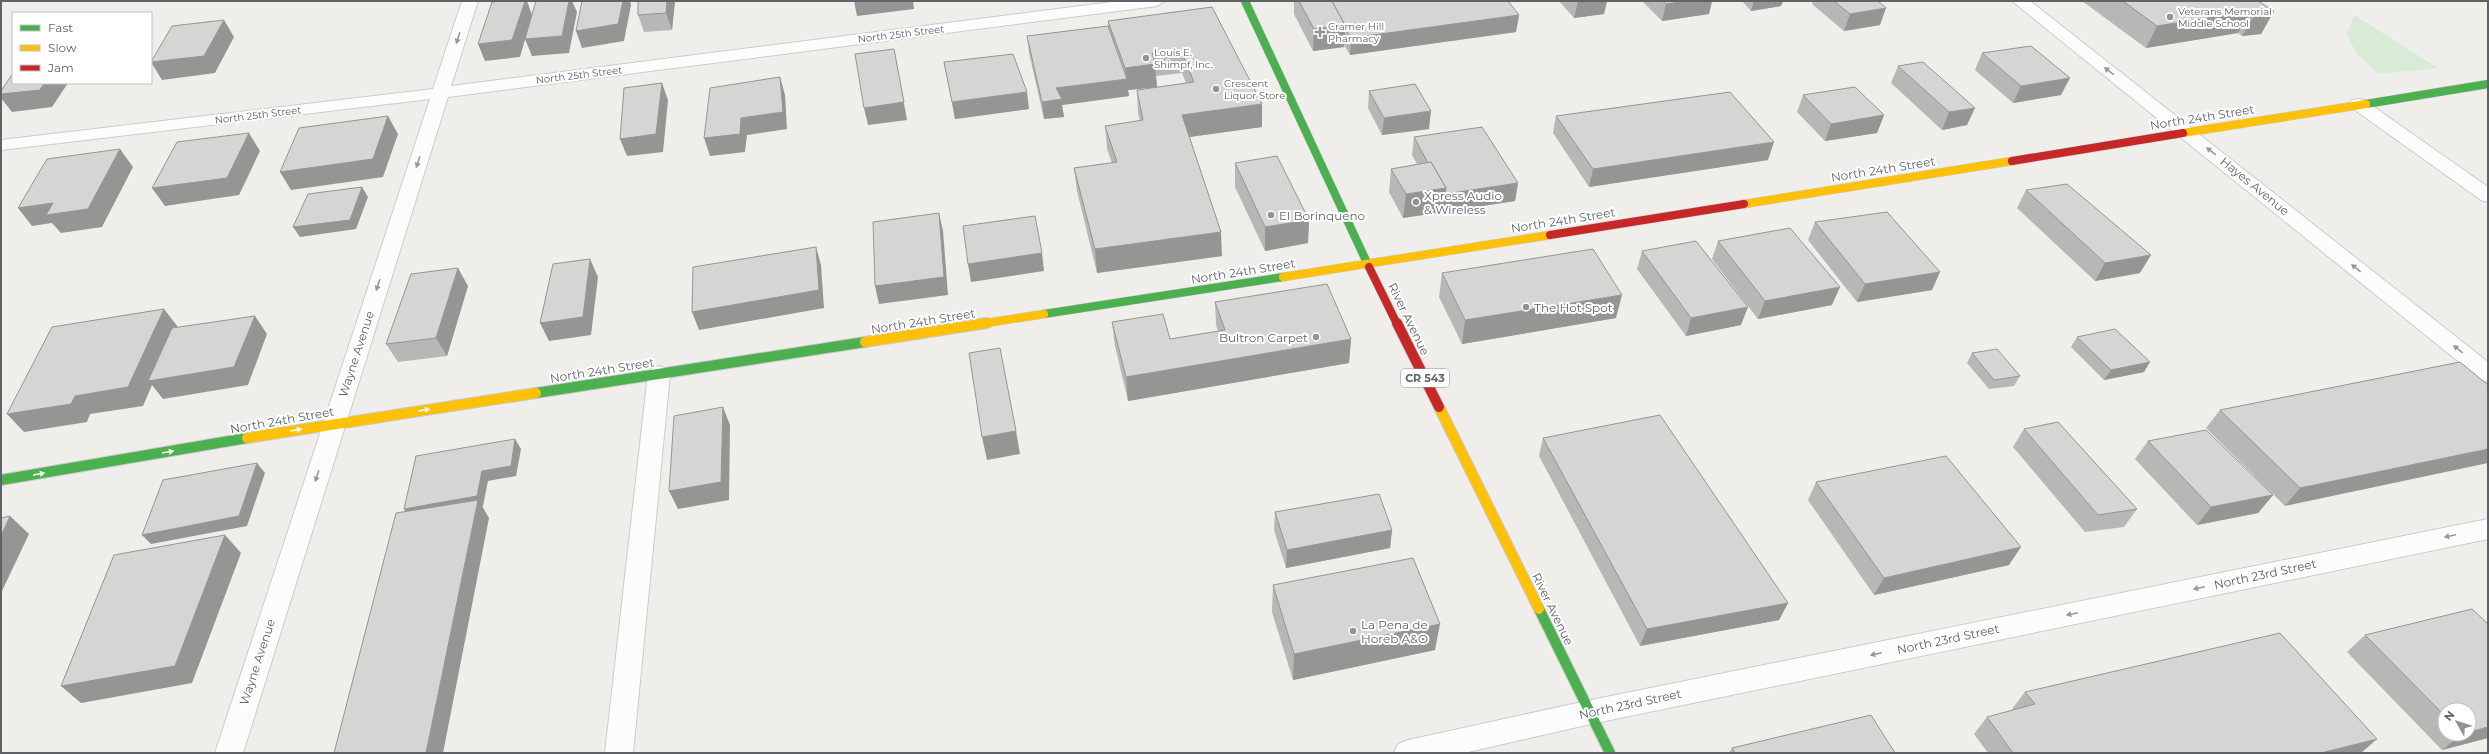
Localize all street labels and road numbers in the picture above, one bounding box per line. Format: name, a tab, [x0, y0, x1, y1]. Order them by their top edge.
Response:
street label: North 25th Street	[857, 22, 945, 46]
street label: North 25th Street	[535, 63, 623, 87]
street label: North 24th Street	[2149, 101, 2255, 133]
street label: North 25th Street	[214, 103, 302, 127]
street label: North 24th Street	[1830, 153, 1936, 185]
street label: Hayes Avenue	[2217, 154, 2293, 218]
street label: North 24th Street	[1510, 204, 1616, 236]
street label: North 24th Street	[1190, 255, 1296, 287]
street label: River Avenue	[1385, 280, 1433, 358]
street label: North 24th Street	[870, 305, 976, 337]
street label: Wayne Avenue	[335, 309, 377, 399]
street label: North 24th Street	[549, 354, 655, 386]
road number: CR 543	[1401, 369, 1449, 387]
street label: North 24th Street	[229, 403, 335, 437]
street label: North 23rd Street	[2212, 556, 2318, 592]
street label: River Avenue	[1529, 570, 1577, 648]
street label: Wayne Avenue	[236, 617, 278, 707]
street label: North 23rd Street	[1895, 621, 2001, 657]
street label: North 23rd Street	[1577, 686, 1683, 722]

